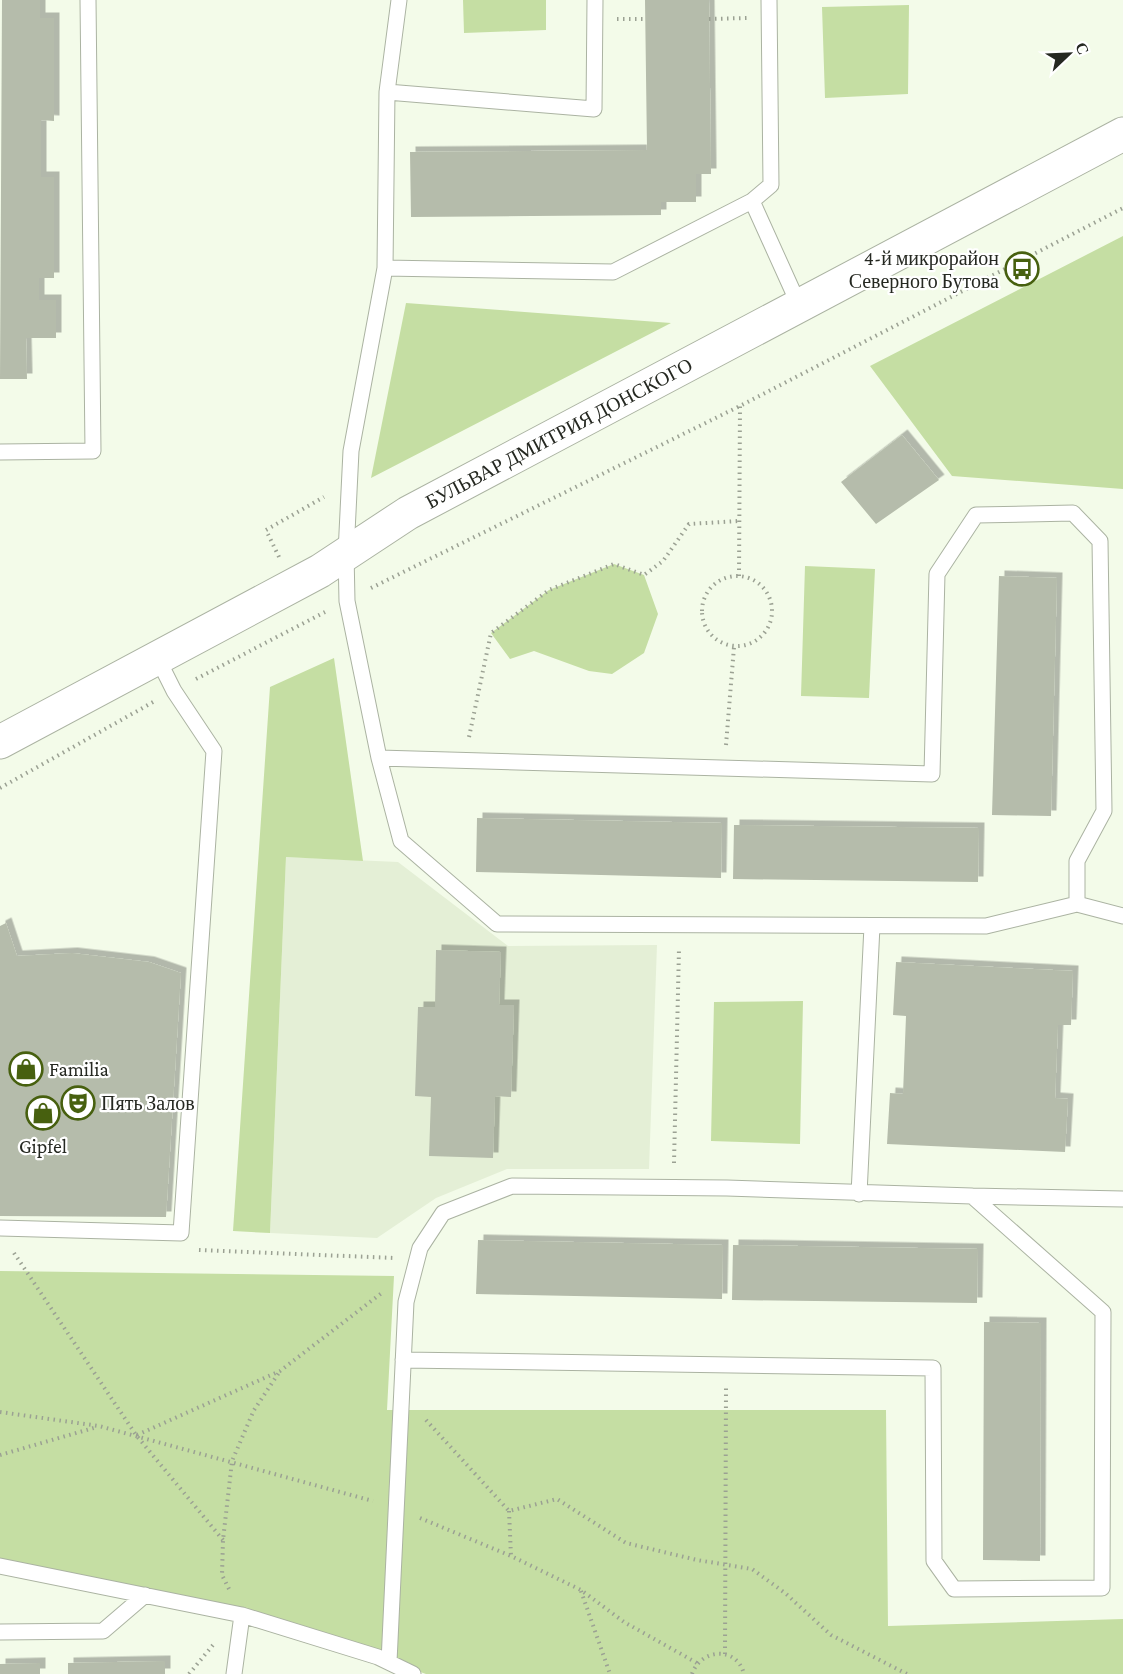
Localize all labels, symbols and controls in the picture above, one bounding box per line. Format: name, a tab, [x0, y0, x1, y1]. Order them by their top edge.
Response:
north arrow	[1039, 24, 1099, 84]
text: С	[1072, 40, 1092, 57]
place label: 4-й микрорайон Северного Бутова	[849, 247, 999, 293]
bus stop icon: 4-й микрорайон Северного Бутова	[1004, 251, 1040, 287]
street label: БУЛЬВАР ДМИТРИЯ ДОНСКОГО	[422, 353, 696, 513]
shop icon: Familia	[8, 1051, 44, 1087]
place label: Familia	[49, 1058, 109, 1080]
theatre icon: Пять Залов	[60, 1085, 96, 1121]
place label: Пять Залов	[101, 1092, 195, 1114]
shop icon: Gipfel	[25, 1095, 61, 1131]
place label: Gipfel	[19, 1135, 67, 1158]

